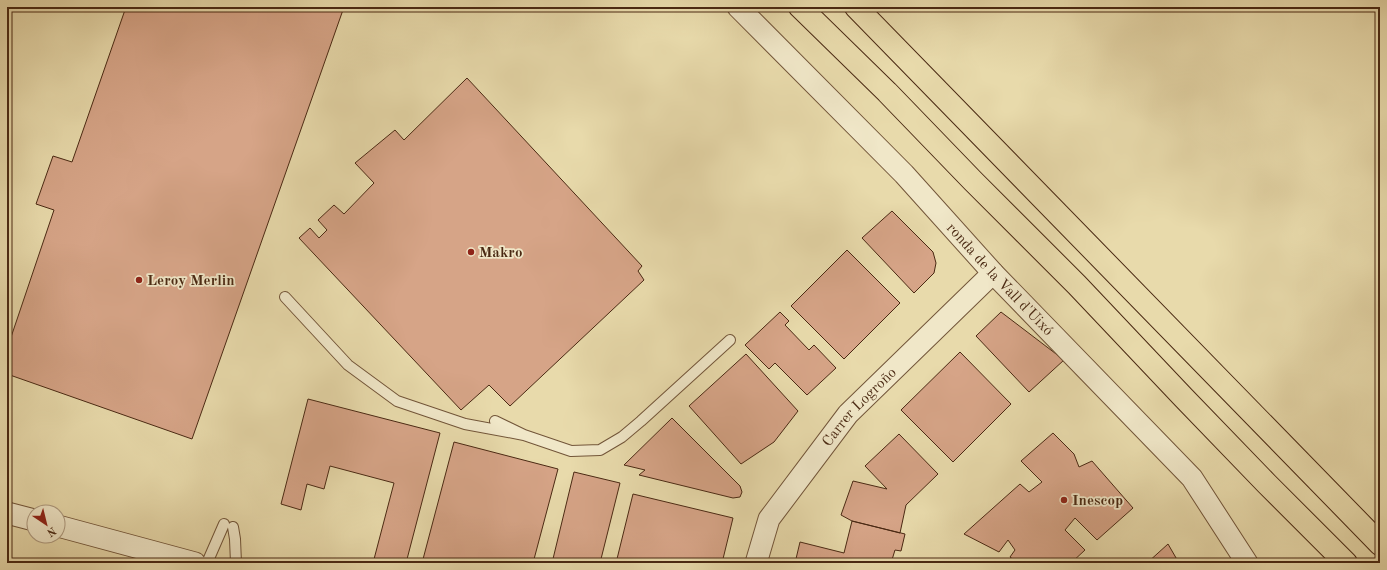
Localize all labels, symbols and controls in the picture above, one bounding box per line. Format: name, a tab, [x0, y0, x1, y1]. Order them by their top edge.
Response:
street label: ronda de la Vall d'Uixó	[943, 221, 1055, 339]
place label: Makro	[479, 246, 522, 261]
marker: Makro	[466, 247, 476, 257]
place label: Leroy Merlin	[147, 274, 235, 289]
marker: Leroy Merlin	[134, 275, 144, 285]
street label: Carrer Logroño	[820, 365, 900, 450]
place label: Inescop	[1072, 494, 1123, 509]
marker: Inescop	[1059, 495, 1069, 505]
north arrow	[26, 504, 66, 544]
text: N	[44, 524, 57, 538]

